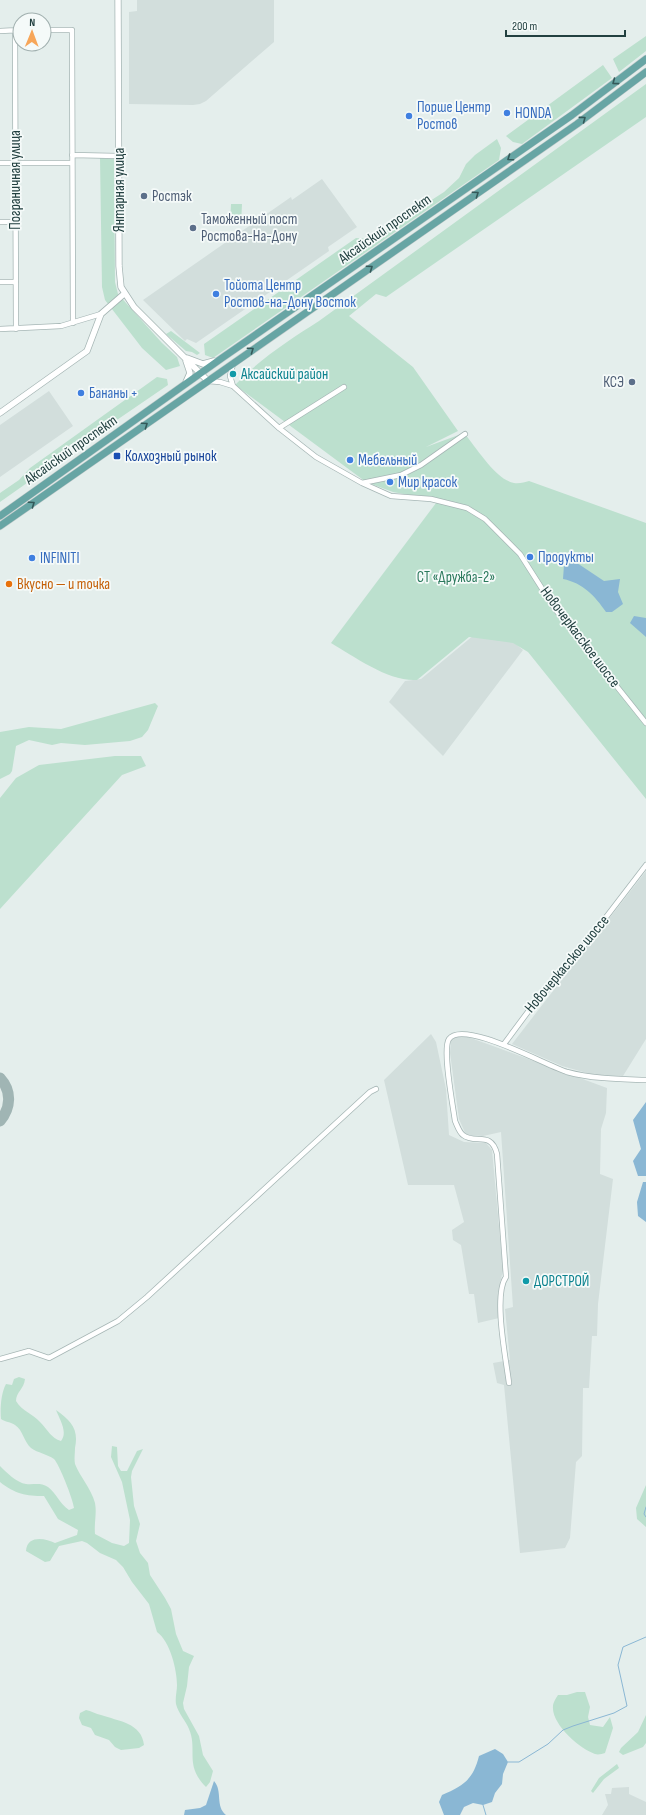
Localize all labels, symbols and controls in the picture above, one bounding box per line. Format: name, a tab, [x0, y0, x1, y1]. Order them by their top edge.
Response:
north arrow	[12, 12, 52, 52]
scale bar	[506, 12, 625, 38]
text: N	[29, 16, 35, 29]
text: 200 m	[512, 19, 538, 34]
one-way arrow	[612, 77, 619, 85]
place label: Порше Центр Ростов	[417, 98, 491, 134]
place label: HONDA	[515, 104, 552, 123]
marker: HONDA	[502, 108, 512, 118]
marker: Порше Центр Ростов	[404, 111, 414, 121]
one-way arrow	[578, 117, 585, 124]
street label: Пограничная улица	[6, 130, 25, 230]
street label: Янтарная улица	[110, 148, 129, 232]
one-way arrow	[507, 153, 514, 160]
place label: Ростэк	[152, 187, 192, 206]
street label: Аксайский проспект	[334, 190, 435, 269]
marker: Ростэк	[139, 191, 149, 201]
one-way arrow	[472, 192, 479, 199]
place label: Таможенный пост Ростова-На-Дону	[201, 210, 297, 246]
marker: Таможенный пост Ростова-На-Дону	[188, 223, 198, 233]
one-way arrow	[365, 266, 372, 273]
place label: Тойота Центр Ростов-на-Дону Восток	[224, 276, 356, 312]
marker: Тойота Центр Ростов-на-Дону Восток	[211, 289, 221, 299]
one-way arrow	[247, 348, 254, 355]
place label: Аксайский район	[240, 365, 328, 384]
marker: Аксайский район	[228, 369, 238, 379]
place label: КСЭ	[603, 373, 624, 392]
marker: КСЭ	[627, 377, 637, 387]
place label: Бананы +	[89, 384, 138, 403]
marker: Бананы +	[76, 388, 86, 398]
street label: Аксайский проспект	[20, 411, 121, 490]
one-way arrow	[141, 423, 148, 430]
place label: Колхозный рынок	[125, 447, 217, 466]
marker: Колхозный рынок	[112, 451, 122, 461]
place label: Мебельный	[358, 451, 417, 470]
marker: Мебельный	[345, 455, 355, 465]
place label: Мир красок	[398, 473, 458, 492]
marker: Мир красок	[385, 477, 395, 487]
one-way arrow	[28, 501, 35, 509]
place label: Продукты	[538, 548, 594, 567]
place label: INFINITI	[40, 549, 79, 568]
marker: Продукты	[525, 552, 535, 562]
marker: INFINITI	[27, 553, 37, 563]
park label: СТ «Дружба-2»	[417, 568, 495, 587]
place label: Вкусно — и точка	[17, 575, 110, 594]
marker: Вкусно — и точка	[4, 579, 14, 589]
street label: Новочеркасское шоссе	[536, 583, 624, 691]
street label: Новочеркасское шоссе	[521, 911, 613, 1017]
place label: ДОРСТРОЙ	[534, 1272, 589, 1291]
marker: ДОРСТРОЙ	[521, 1276, 531, 1286]

